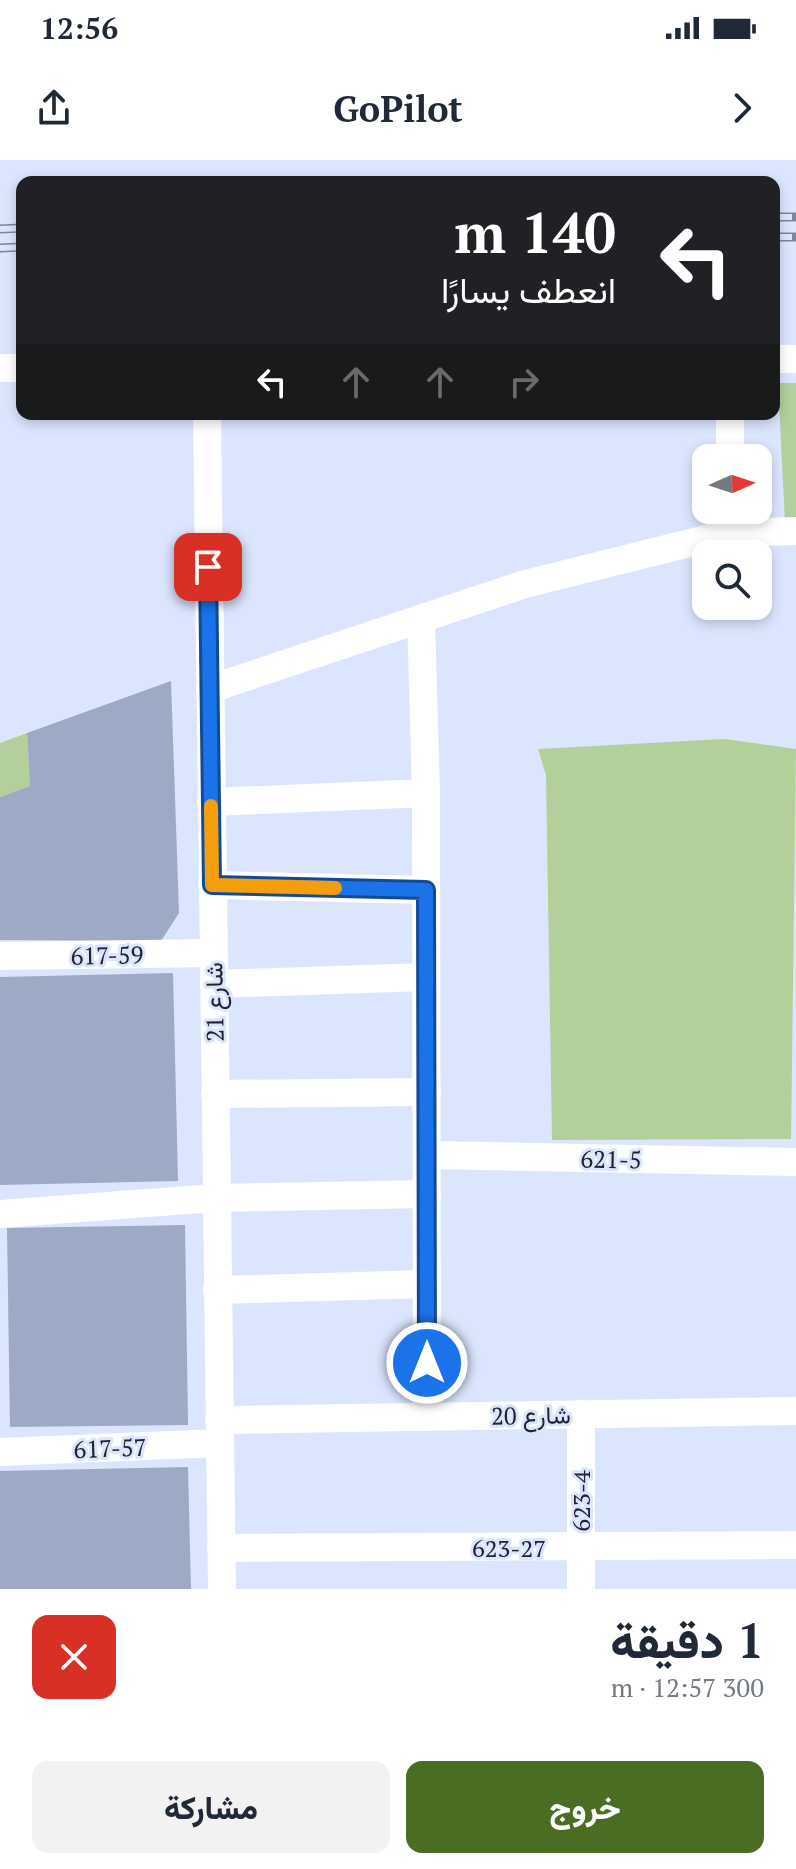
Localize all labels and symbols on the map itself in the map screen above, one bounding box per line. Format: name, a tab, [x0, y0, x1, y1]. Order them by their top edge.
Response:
north arrow	[692, 444, 772, 524]
pin	[174, 533, 242, 601]
street label: 617-59	[70, 938, 144, 972]
street label: شارع 21	[197, 962, 232, 1042]
street label: 621-5	[580, 1142, 642, 1176]
position arrow	[385, 1321, 469, 1405]
street label: شارع 20	[491, 1398, 571, 1433]
street label: 617-57	[73, 1431, 147, 1465]
street label: 623-4	[565, 1470, 597, 1532]
street label: 623-27	[472, 1532, 546, 1564]

